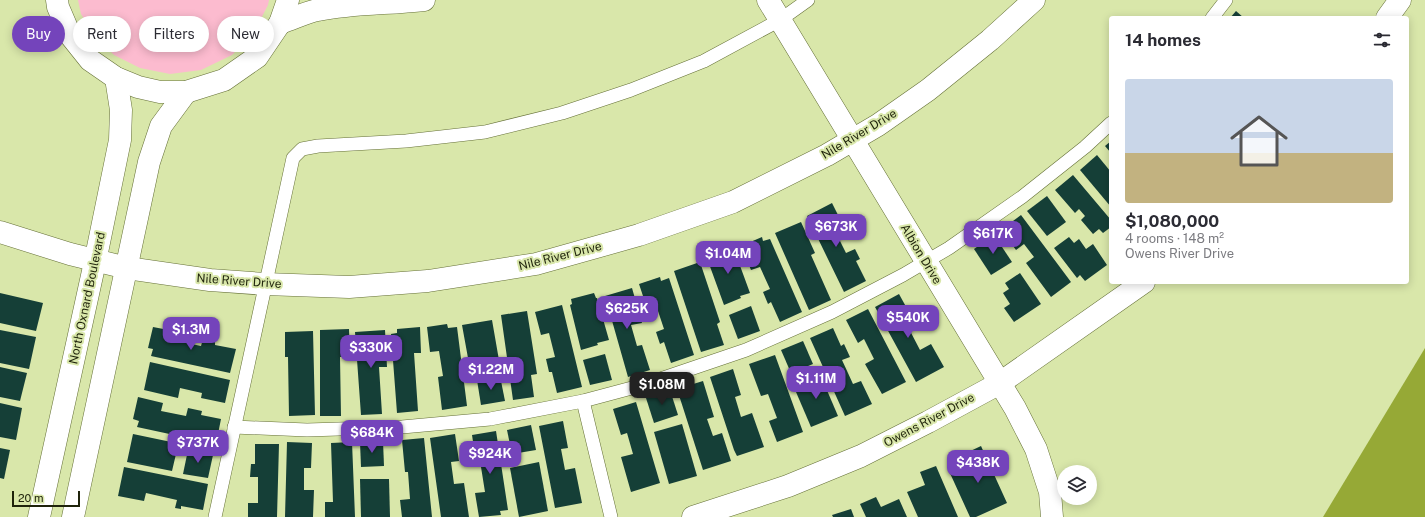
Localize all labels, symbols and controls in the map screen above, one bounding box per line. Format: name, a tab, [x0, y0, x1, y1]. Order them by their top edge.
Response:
chip: Buy	[12, 16, 65, 52]
chip: Rent	[73, 16, 131, 52]
chip: Filters	[139, 16, 209, 52]
chip: New	[217, 16, 274, 52]
icon: filters	[1371, 29, 1393, 51]
text: 14 homes	[1125, 30, 1201, 50]
icon: home	[1223, 105, 1295, 177]
street label: Nile River Drive	[819, 106, 899, 162]
text: $1,080,000	[1125, 211, 1219, 231]
pin: $673K	[808, 214, 864, 248]
text: $673K	[814, 219, 858, 234]
street label: Albion Drive	[898, 221, 944, 287]
pin: $617K	[965, 221, 1021, 255]
text: $617K	[973, 226, 1013, 241]
street label: North Oxnard Boulevard	[66, 231, 108, 365]
text: 4 rooms · 148 m²	[1125, 231, 1224, 246]
street label: Nile River Drive	[517, 239, 603, 273]
pin: $1.04M	[695, 241, 761, 275]
text: $1.04M	[705, 246, 751, 261]
text: Owens River Drive	[1125, 246, 1234, 261]
street label: Nile River Drive	[196, 271, 282, 291]
pin: $625K	[599, 296, 655, 330]
text: $625K	[605, 301, 649, 316]
pin: $540K	[880, 305, 936, 339]
text: $540K	[886, 310, 930, 325]
pin: $1.3M	[163, 317, 219, 351]
text: $1.3M	[172, 322, 210, 337]
pin: $330K	[343, 335, 399, 369]
text: $330K	[349, 340, 393, 355]
pin: $1.22M	[458, 357, 524, 391]
text: $1.22M	[468, 362, 514, 377]
pin: $1.11M	[783, 366, 849, 400]
text: $1.11M	[796, 371, 836, 386]
pin: $1.08M	[629, 372, 695, 406]
text: $1.08M	[639, 377, 685, 392]
street label: Owens River Drive	[881, 390, 977, 450]
pin: $684K	[344, 420, 400, 454]
text: $684K	[350, 425, 394, 440]
pin: $737K	[170, 430, 226, 464]
text: $737K	[177, 435, 219, 450]
pin: $924K	[462, 441, 518, 475]
text: $924K	[468, 446, 512, 461]
pin: $438K	[950, 450, 1006, 484]
text: $438K	[956, 455, 1000, 470]
map controls	[1057, 465, 1097, 505]
button: layers	[1057, 465, 1097, 505]
scale bar	[12, 489, 80, 508]
text: 20 m	[18, 492, 43, 504]

